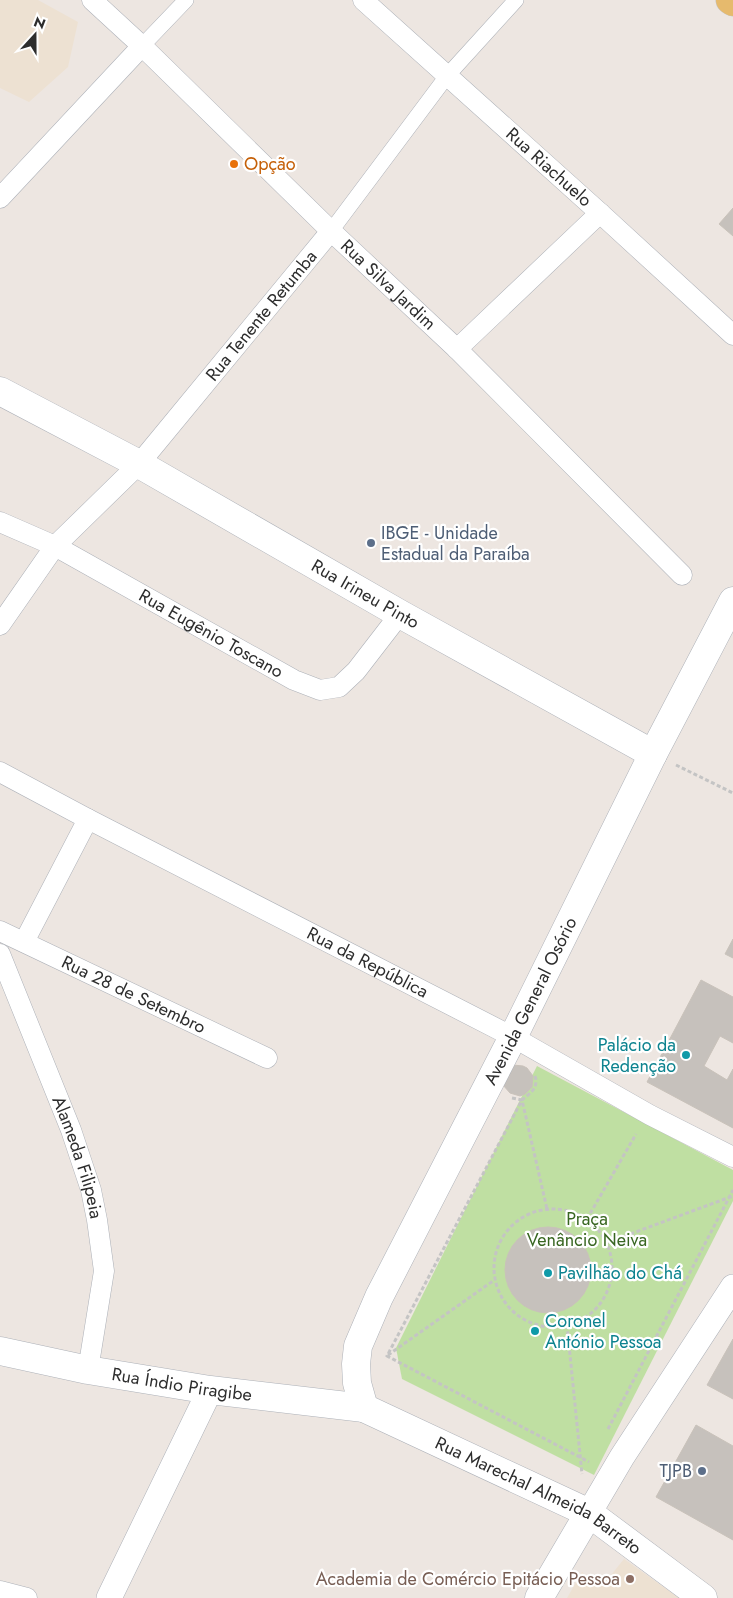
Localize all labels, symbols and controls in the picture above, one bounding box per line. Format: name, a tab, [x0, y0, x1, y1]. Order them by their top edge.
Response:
north arrow	[10, 10, 60, 60]
text: N	[31, 12, 48, 34]
street label: Rua Riachuelo	[500, 121, 598, 213]
place label: Opção	[244, 151, 296, 177]
marker: Opção	[228, 158, 240, 170]
street label: Rua Silva Jardim	[335, 233, 442, 336]
street label: Rua Tenente Retumba	[200, 244, 323, 387]
place label: IBGE - Unidade Estadual da Paraíba	[381, 520, 530, 567]
marker: IBGE - Unidade Estadual da Paraíba	[365, 537, 377, 549]
street label: Rua Irineu Pinto	[306, 553, 424, 635]
street label: Rua Eugênio Toscano	[134, 583, 288, 685]
street label: Avenida General Osório	[477, 912, 583, 1089]
street label: Rua da República	[302, 920, 433, 1004]
street label: Rua 28 de Setembro	[57, 949, 210, 1040]
place label: Palácio da Redenção	[598, 1032, 676, 1079]
marker: Palácio da Redenção	[680, 1049, 692, 1061]
street label: Alameda Filipeia	[46, 1092, 109, 1221]
park label: Praça Venâncio Neiva	[527, 1206, 647, 1253]
place label: Pavilhão do Chá	[558, 1260, 682, 1286]
marker: Pavilhão do Chá	[542, 1267, 554, 1279]
place label: Coronel António Pessoa	[545, 1308, 661, 1355]
marker: Coronel António Pessoa	[529, 1325, 541, 1337]
street label: Rua Índio Piragibe	[110, 1361, 253, 1408]
street label: Rua Marechal Almeida Barreto	[431, 1430, 647, 1561]
place label: TJPB	[659, 1458, 692, 1484]
marker: TJPB	[696, 1465, 708, 1477]
place label: Academia de Comércio Epitácio Pessoa	[316, 1566, 620, 1592]
marker: Academia de Comércio Epitácio Pessoa	[624, 1573, 636, 1585]

